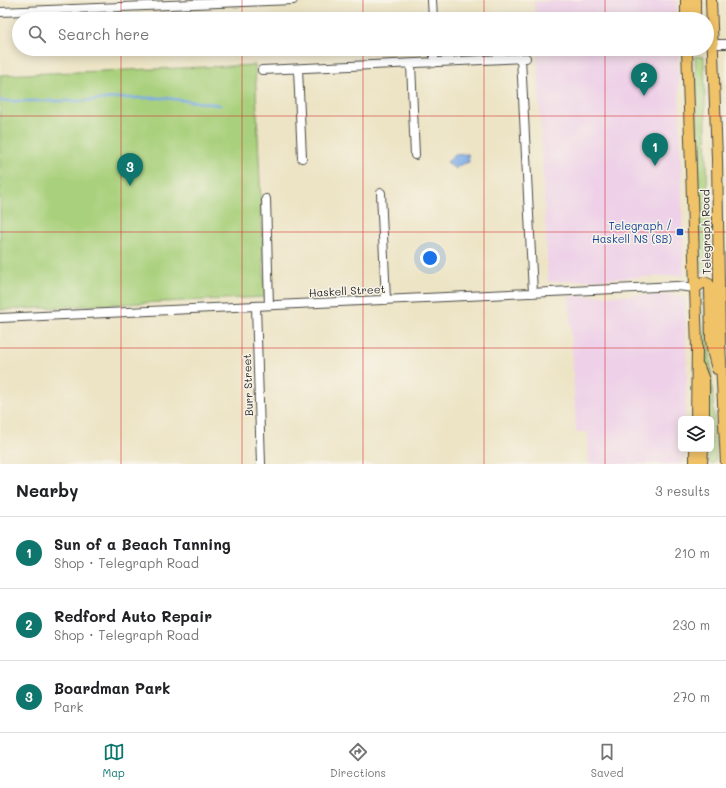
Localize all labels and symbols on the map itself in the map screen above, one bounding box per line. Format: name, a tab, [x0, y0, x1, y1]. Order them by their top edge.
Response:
pin: 2	[631, 63, 657, 96]
pin: 1	[642, 133, 668, 166]
pin: 3	[117, 153, 143, 186]
street label: Telegraph Road	[697, 189, 714, 275]
place label: Telegraph / Haskell NS (SB)	[592, 218, 672, 246]
marker: Telegraph / Haskell NS (SB)	[675, 227, 685, 237]
your location	[420, 248, 440, 268]
street label: Haskell Street	[308, 281, 386, 300]
street label: Burr Street	[239, 353, 256, 416]

